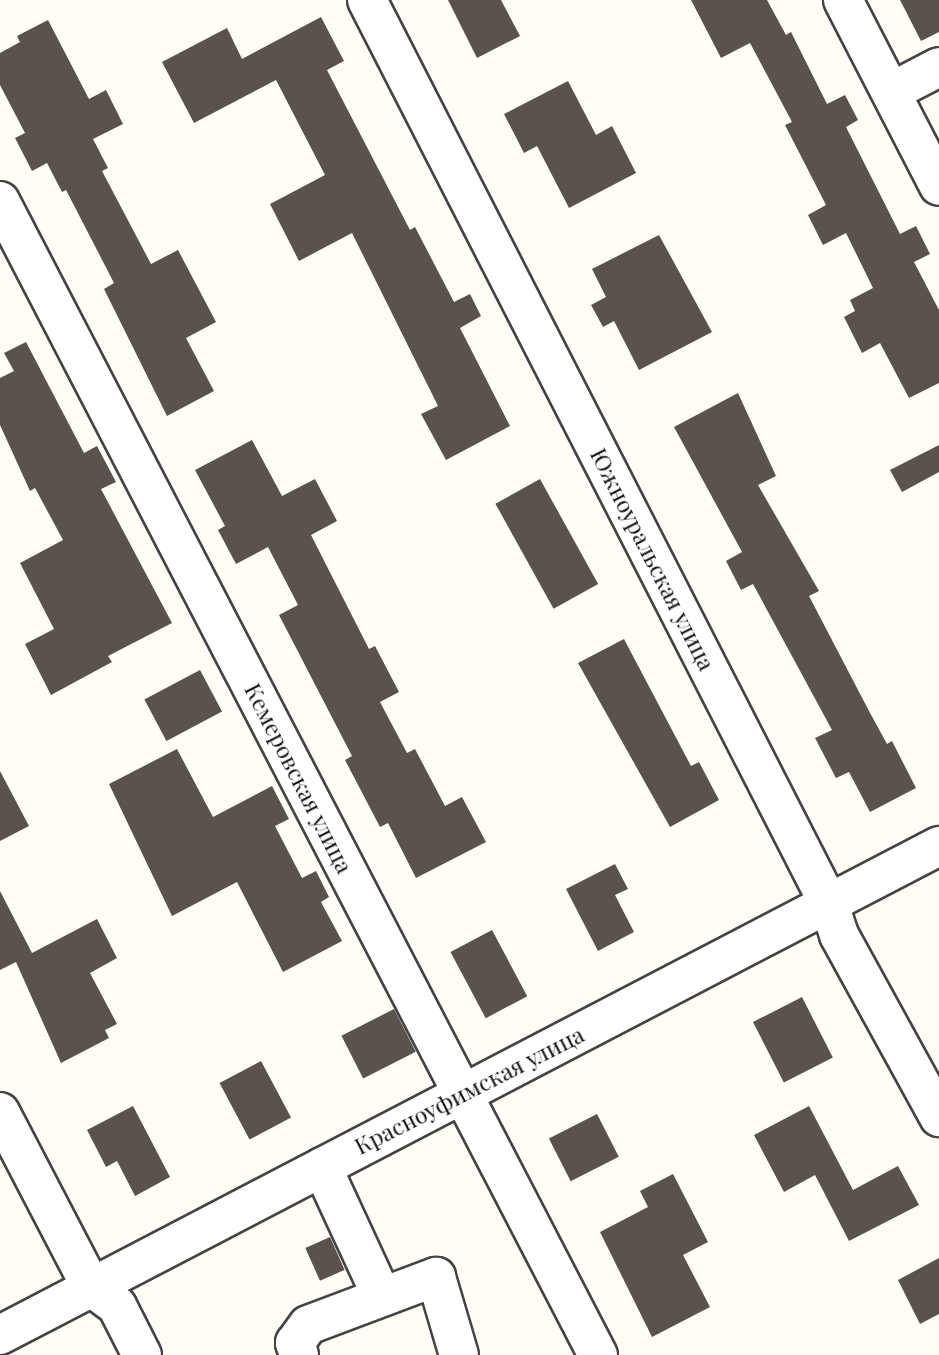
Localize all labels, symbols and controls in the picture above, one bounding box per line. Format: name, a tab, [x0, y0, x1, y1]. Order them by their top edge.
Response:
street label: Южноуральская улица	[585, 443, 721, 675]
street label: Кемеровская улица	[239, 678, 359, 878]
street label: Красноуфимская улица	[350, 1020, 588, 1160]

